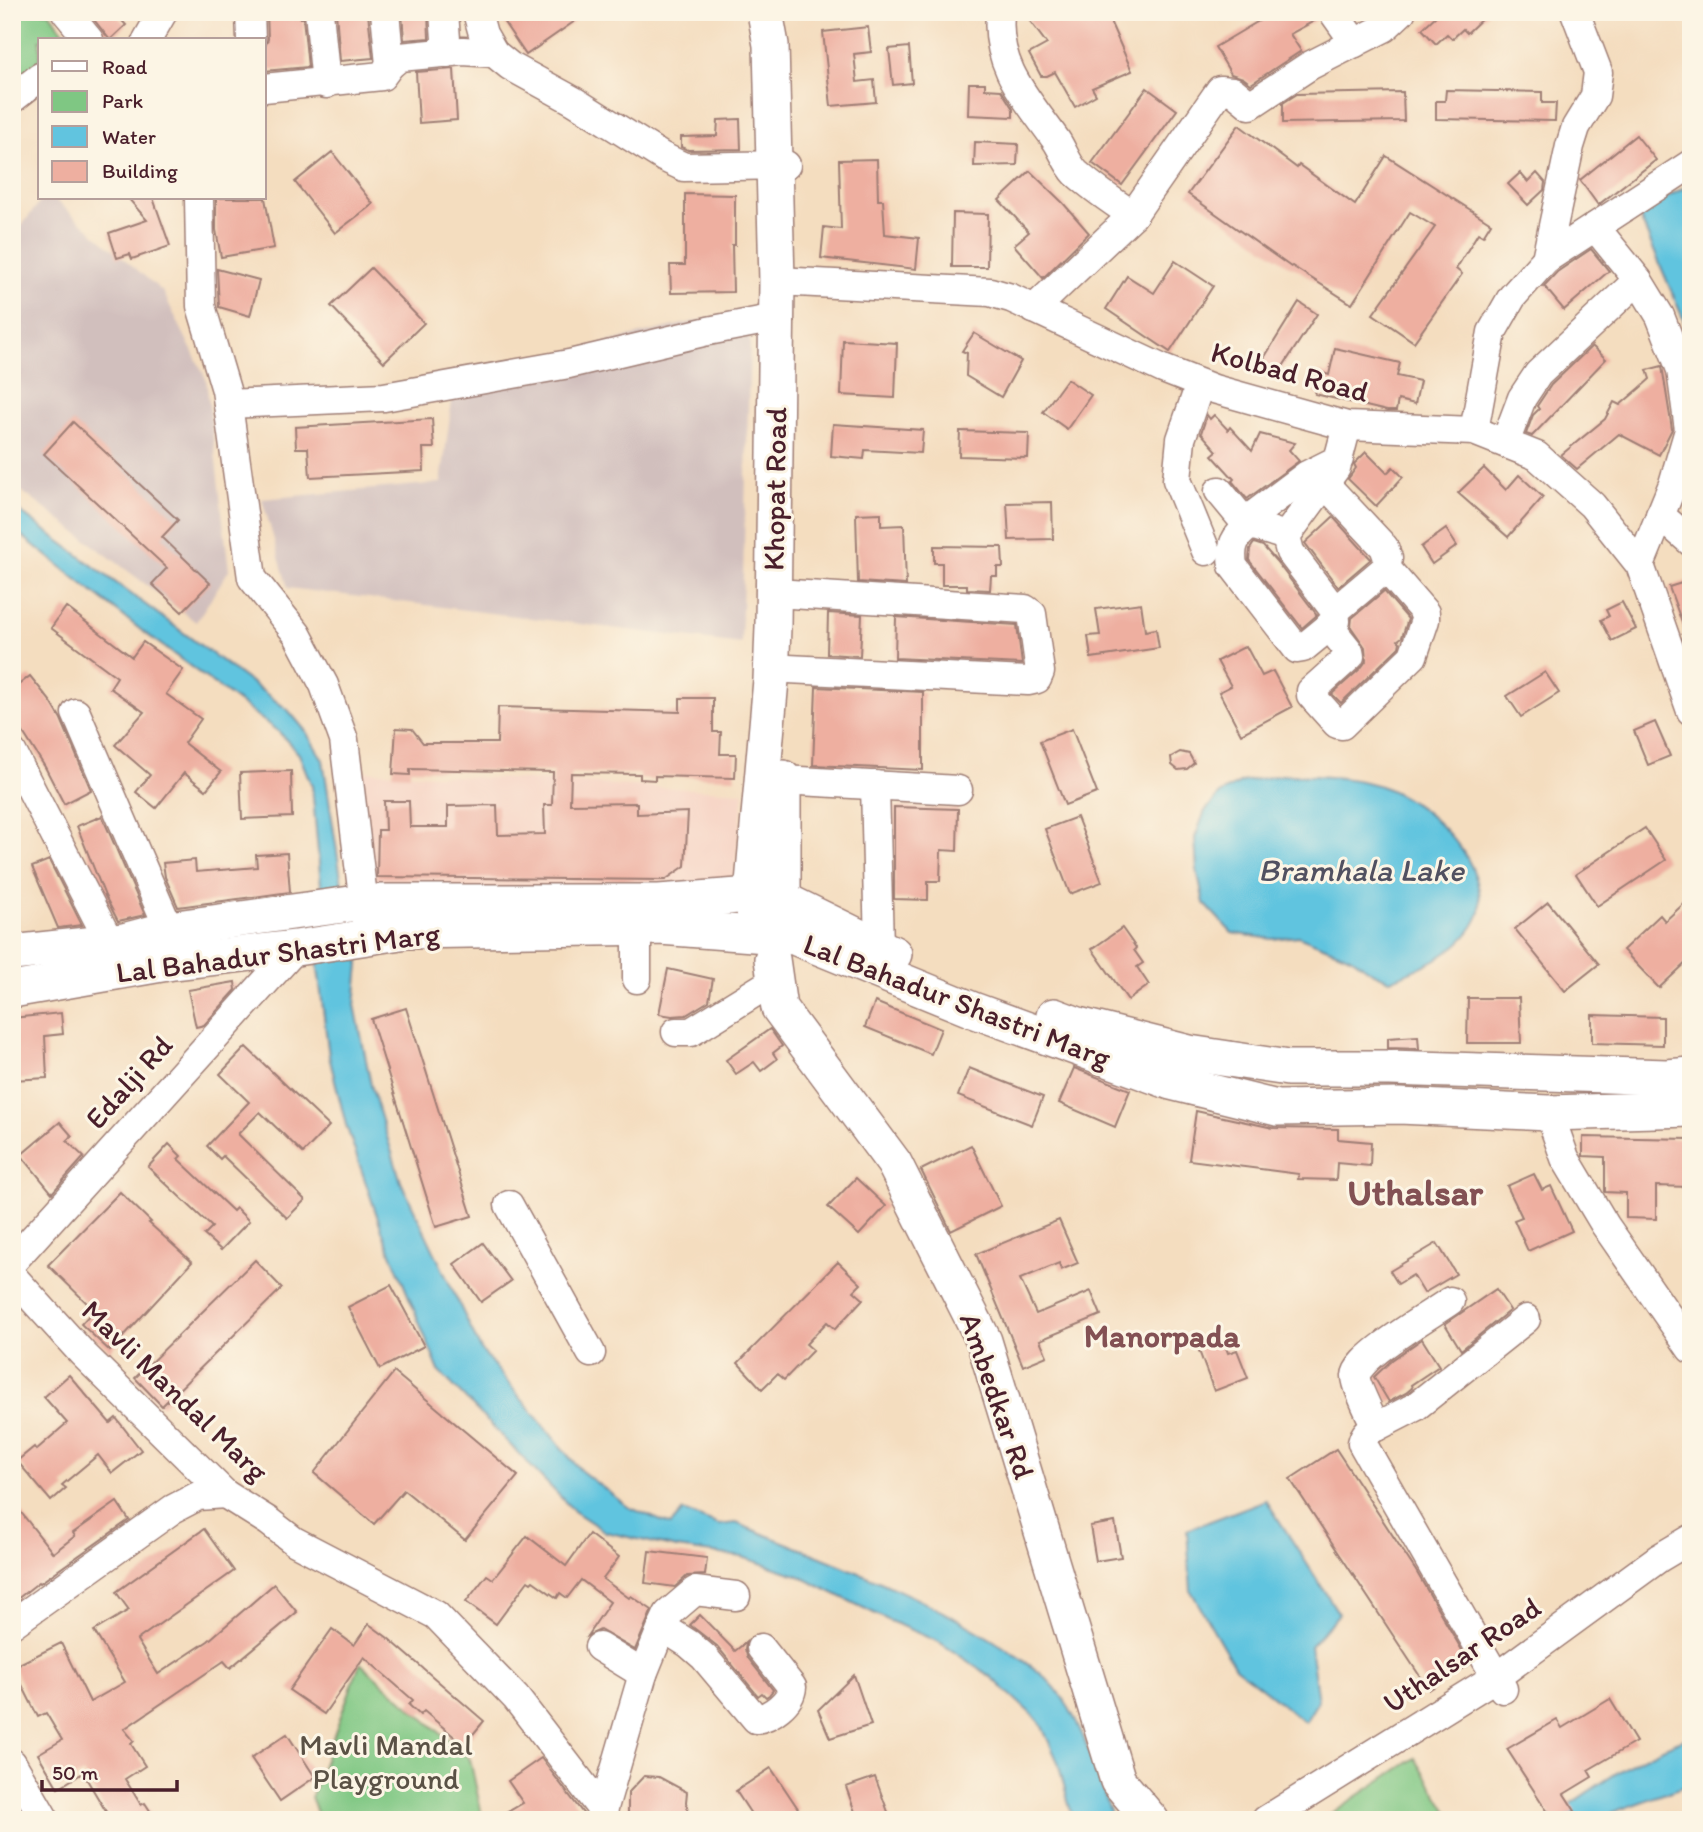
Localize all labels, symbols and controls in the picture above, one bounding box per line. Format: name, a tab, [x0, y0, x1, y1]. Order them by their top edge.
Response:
legend	[38, 38, 266, 200]
text: Road	[102, 54, 148, 79]
text: Park	[102, 88, 144, 113]
text: Water	[102, 124, 156, 149]
text: Building	[102, 158, 178, 183]
street label: Kolbad Road	[1207, 333, 1373, 410]
street label: Khopat Road	[755, 406, 794, 571]
water label: Bramhala Lake	[1258, 851, 1466, 889]
street label: Lal Bahadur Shastri Marg	[114, 914, 443, 991]
street label: Lal Bahadur Shastri Marg	[798, 925, 1117, 1076]
street label: Edalji Rd	[77, 1027, 181, 1136]
district label: Uthalsar	[1347, 1170, 1484, 1214]
street label: Mavli Mandal Marg	[74, 1292, 277, 1490]
street label: Ambedkar Rd	[952, 1308, 1043, 1484]
district label: Manorpada	[1084, 1317, 1240, 1355]
street label: Uthalsar Road	[1376, 1588, 1548, 1721]
park label: Mavli Mandal Playground	[299, 1726, 473, 1797]
scale bar	[42, 1748, 177, 1792]
text: 50 m	[52, 1760, 99, 1785]

